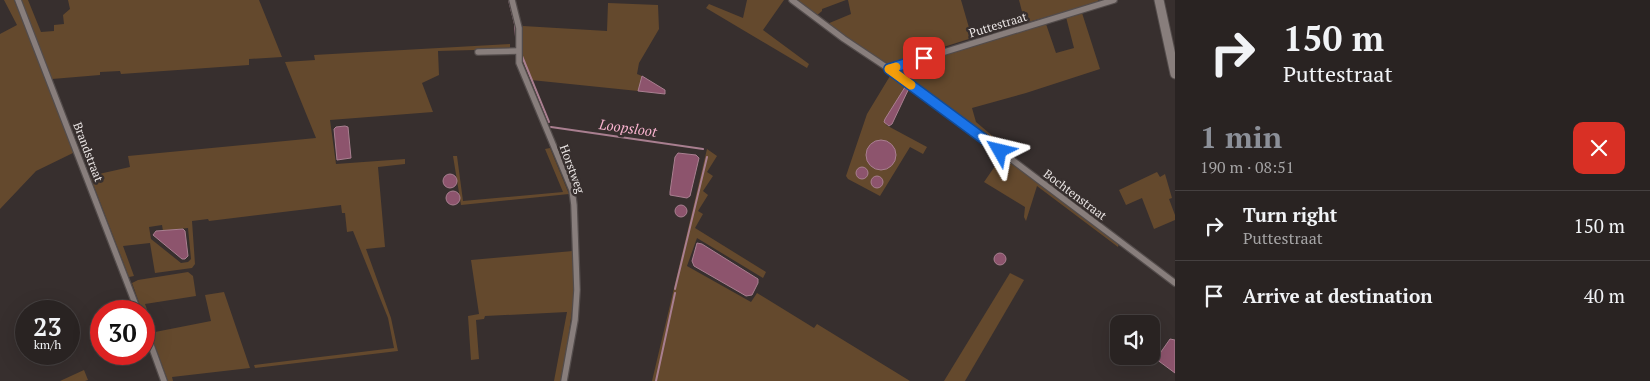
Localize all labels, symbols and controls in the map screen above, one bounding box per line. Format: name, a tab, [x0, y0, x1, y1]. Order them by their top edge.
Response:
street label: Puttestraat	[967, 8, 1029, 40]
text: 150 m	[1283, 15, 1384, 61]
icon: right	[1200, 20, 1265, 85]
pin	[903, 37, 945, 79]
icon: arrive	[910, 44, 938, 72]
text: Puttestraat	[1283, 59, 1393, 88]
water label: Loopsloot	[597, 114, 658, 141]
text: 1 min	[1200, 117, 1282, 157]
street label: Brandstraat	[70, 120, 107, 184]
button: close	[1573, 122, 1625, 174]
position arrow	[973, 124, 1025, 176]
street label: Horstweg	[557, 142, 588, 196]
text: 190 m · 08:51	[1200, 156, 1294, 178]
street label: Bochtenstraat	[1041, 166, 1110, 224]
text: Turn right	[1243, 202, 1337, 227]
icon: right	[1200, 212, 1228, 240]
text: 150 m	[1574, 213, 1625, 238]
text: Puttestraat	[1243, 227, 1323, 249]
icon: arrive	[1200, 282, 1228, 310]
text: Arrive at destination	[1243, 283, 1432, 308]
text: 40 m	[1584, 283, 1625, 308]
speed limit sign: 30	[90, 300, 155, 365]
text: 23	[33, 310, 62, 343]
map controls	[1110, 315, 1160, 365]
button: sound	[1110, 315, 1160, 365]
text: km/h	[34, 337, 61, 352]

